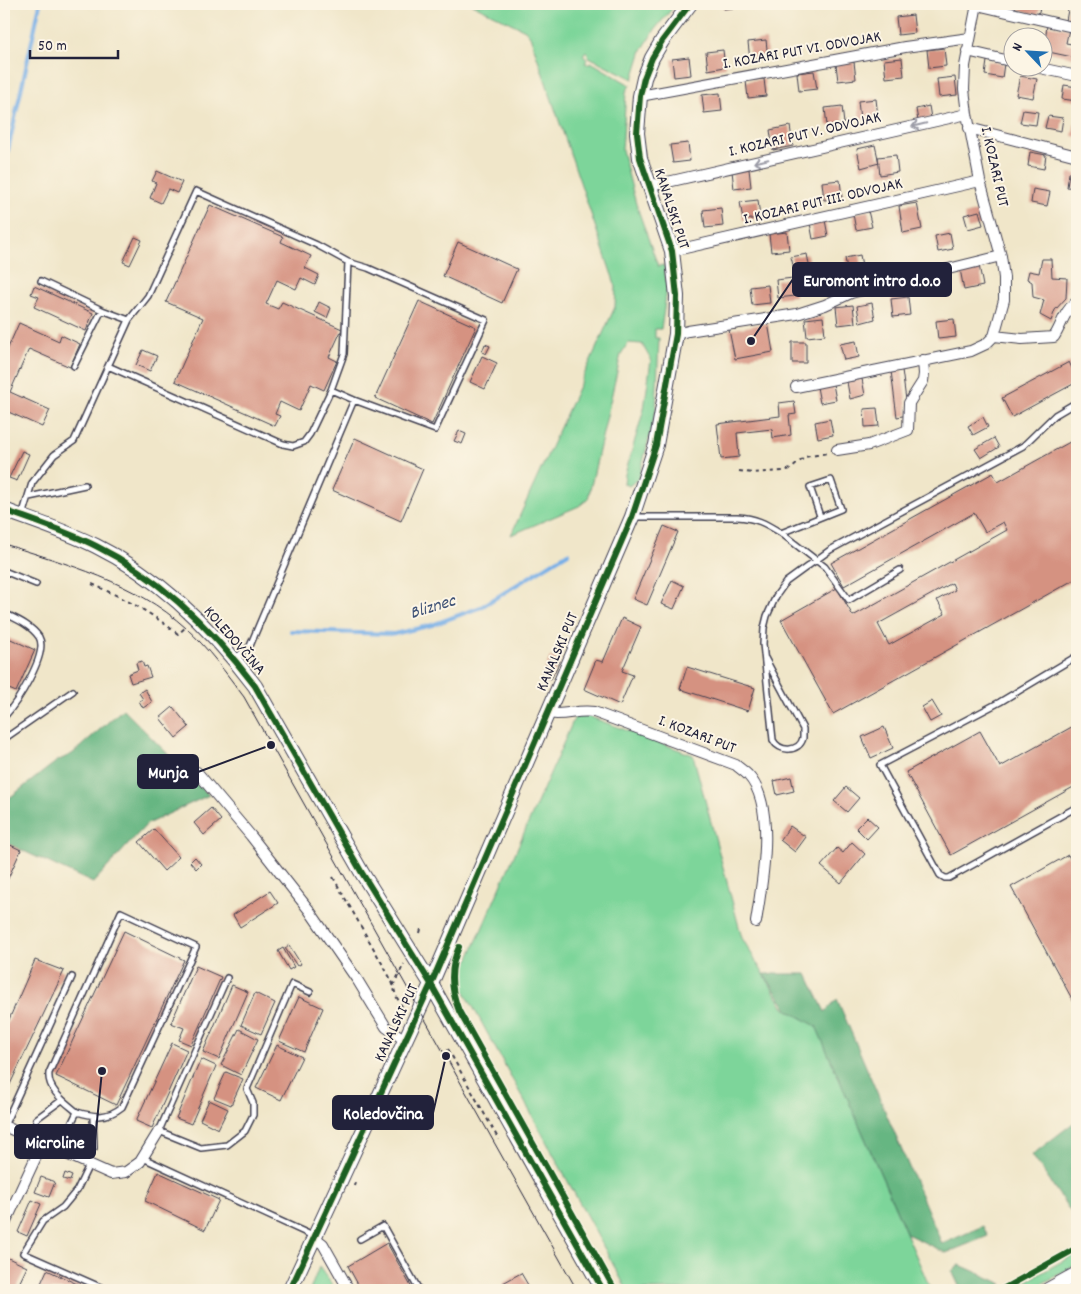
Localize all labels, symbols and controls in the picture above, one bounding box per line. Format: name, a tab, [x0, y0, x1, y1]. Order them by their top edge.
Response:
street label: I. KOZARI PUT VI. ODVOJAK	[721, 26, 883, 76]
scale bar	[30, 28, 118, 60]
north arrow	[1004, 28, 1054, 78]
text: 50 m	[38, 36, 67, 58]
text: N	[1008, 40, 1029, 55]
street label: I. KOZARI PUT V. ODVOJAK	[727, 106, 883, 164]
one-way arrow	[912, 121, 928, 130]
street label: I. KOZARI PUT	[974, 125, 1014, 210]
one-way arrow	[753, 157, 769, 166]
street label: KANALSKI PUT	[647, 166, 695, 253]
street label: I. KOZARI PUT III. ODVOJAK	[741, 173, 905, 231]
callout: Euromont intro d.o.o	[793, 263, 951, 296]
text: Euromont intro d.o.o	[803, 270, 941, 295]
water label: Bliznec	[407, 589, 461, 627]
street label: KOLEDOVČINA	[197, 601, 271, 681]
street label: KANALSKI PUT	[531, 608, 585, 695]
street label: I. KOZARI PUT	[655, 710, 740, 761]
callout: Munja	[138, 755, 198, 788]
text: Munja	[148, 762, 188, 787]
street label: KANALSKI PUT	[369, 980, 425, 1066]
callout: Koledovčina	[333, 1096, 433, 1129]
text: Koledovčina	[343, 1103, 423, 1128]
callout: Microline	[15, 1125, 95, 1158]
text: Microline	[25, 1132, 85, 1157]

